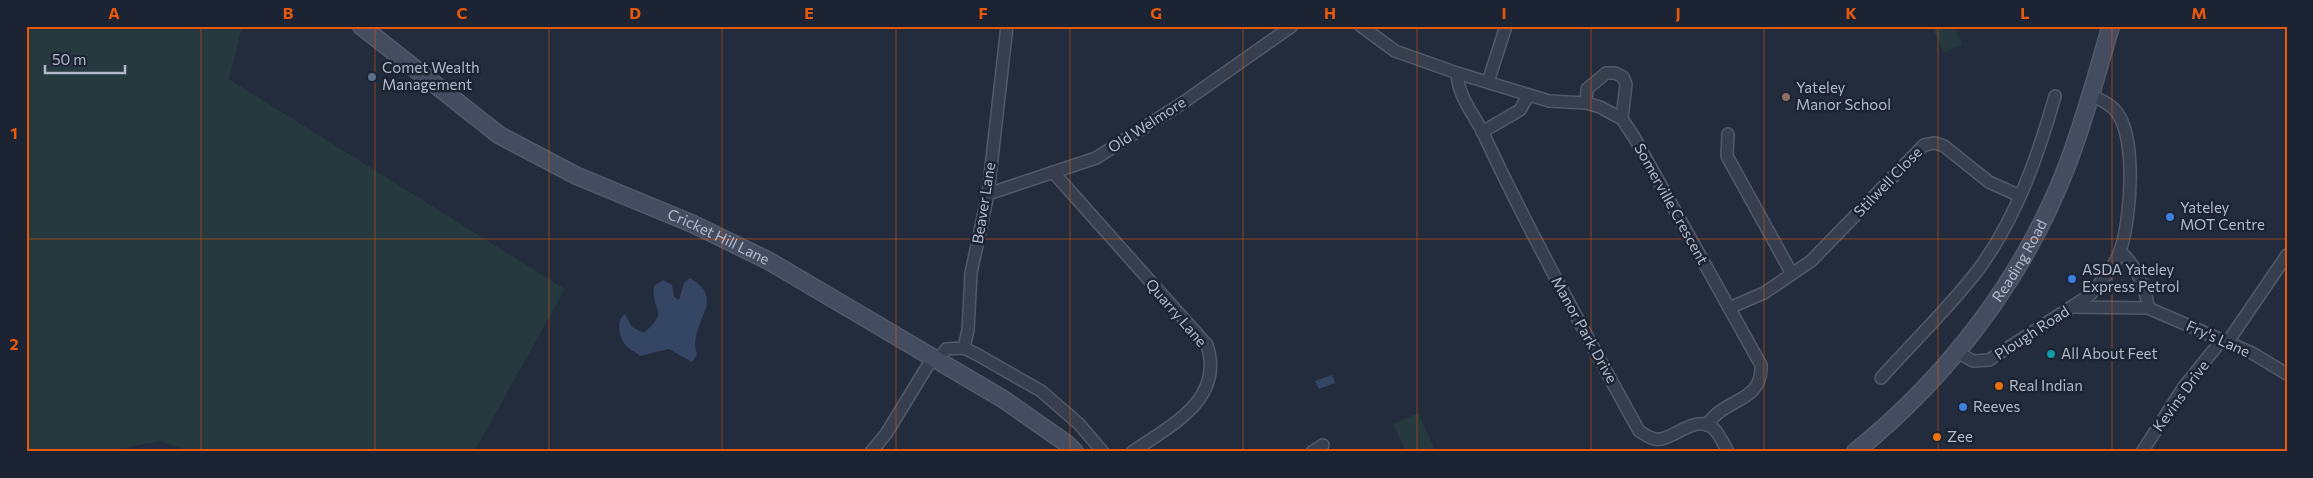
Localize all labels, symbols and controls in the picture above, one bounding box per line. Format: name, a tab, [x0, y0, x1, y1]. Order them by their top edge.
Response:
text: A	[108, 3, 120, 22]
text: B	[283, 3, 294, 22]
text: C	[457, 3, 468, 22]
text: D	[629, 3, 641, 22]
text: E	[804, 3, 814, 22]
text: F	[978, 3, 988, 22]
text: G	[1150, 3, 1162, 22]
text: H	[1324, 3, 1336, 22]
text: I	[1501, 3, 1507, 22]
text: J	[1675, 3, 1681, 22]
text: K	[1845, 3, 1857, 22]
text: L	[2020, 3, 2030, 22]
text: M	[2191, 3, 2207, 22]
scale bar	[45, 42, 125, 74]
text: 50 m	[52, 50, 86, 68]
place label: Comet Wealth Management	[382, 58, 480, 93]
marker: Comet Wealth Management	[366, 71, 378, 83]
place label: Yateley Manor School	[1796, 78, 1891, 113]
marker: Yateley Manor School	[1780, 91, 1792, 103]
street label: Old Welmore	[1104, 92, 1189, 156]
text: 1	[10, 123, 18, 142]
street label: Somerville Crescent	[1631, 140, 1713, 267]
street label: Stilwell Close	[1849, 143, 1925, 220]
street label: Beaver Lane	[968, 161, 998, 245]
place label: Yateley MOT Centre	[2180, 198, 2265, 233]
street label: Cricket Hill Lane	[665, 204, 773, 268]
marker: Yateley MOT Centre	[2164, 211, 2176, 223]
street label: Reading Road	[1988, 216, 2050, 305]
place label: ASDA Yateley Express Petrol	[2082, 260, 2180, 295]
street label: Manor Park Drive	[1548, 273, 1622, 386]
marker: ASDA Yateley Express Petrol	[2066, 273, 2078, 285]
street label: Quarry Lane	[1142, 275, 1211, 350]
street label: Plough Road	[1991, 301, 2072, 363]
street label: Fry's Lane	[2184, 316, 2253, 360]
text: 2	[9, 334, 19, 353]
place label: All About Feet	[2061, 344, 2158, 362]
marker: All About Feet	[2045, 348, 2057, 360]
street label: Kevins Drive	[2148, 356, 2212, 434]
place label: Real Indian	[2009, 376, 2083, 394]
marker: Real Indian	[1993, 380, 2005, 392]
place label: Reeves	[1973, 397, 2021, 415]
marker: Reeves	[1957, 401, 1969, 413]
place label: Zee	[1947, 427, 1973, 445]
marker: Zee	[1931, 431, 1943, 443]

